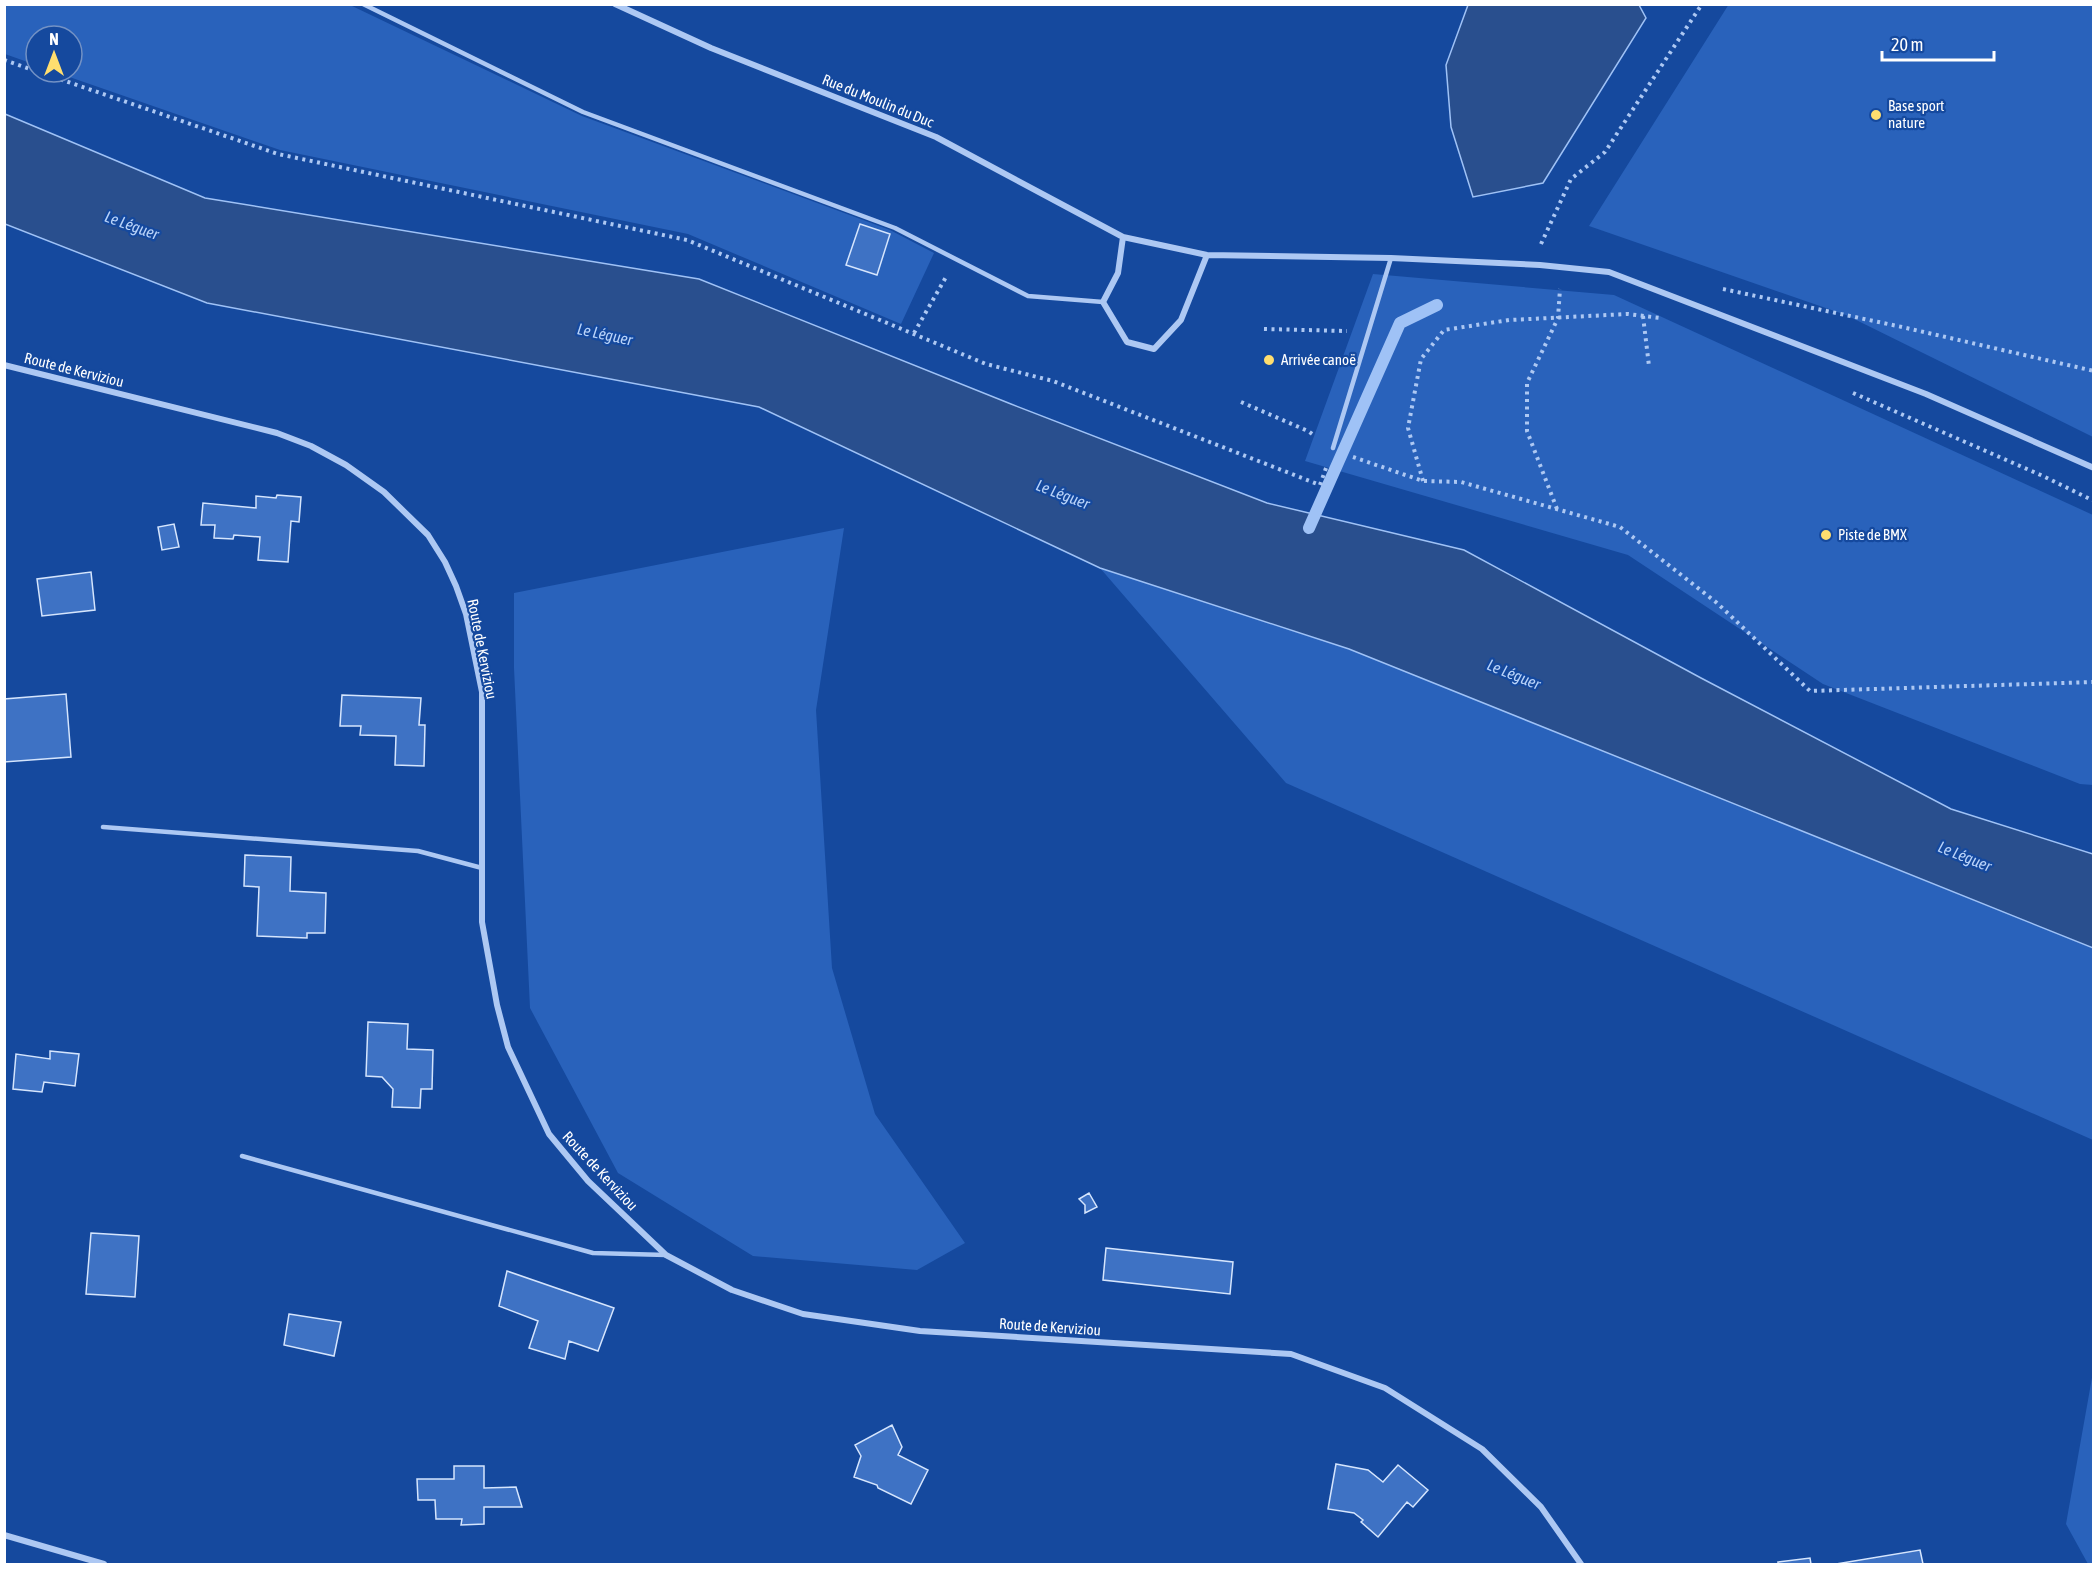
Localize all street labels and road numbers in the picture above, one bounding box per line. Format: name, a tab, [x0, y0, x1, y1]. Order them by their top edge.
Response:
street label: Rue du Moulin du Duc	[820, 70, 937, 131]
street label: Route de Kerviziou	[23, 349, 126, 390]
street label: Route de Kerviziou	[464, 597, 501, 701]
street label: Route de Kerviziou	[559, 1128, 641, 1214]
street label: Route de Kerviziou	[999, 1314, 1101, 1339]

